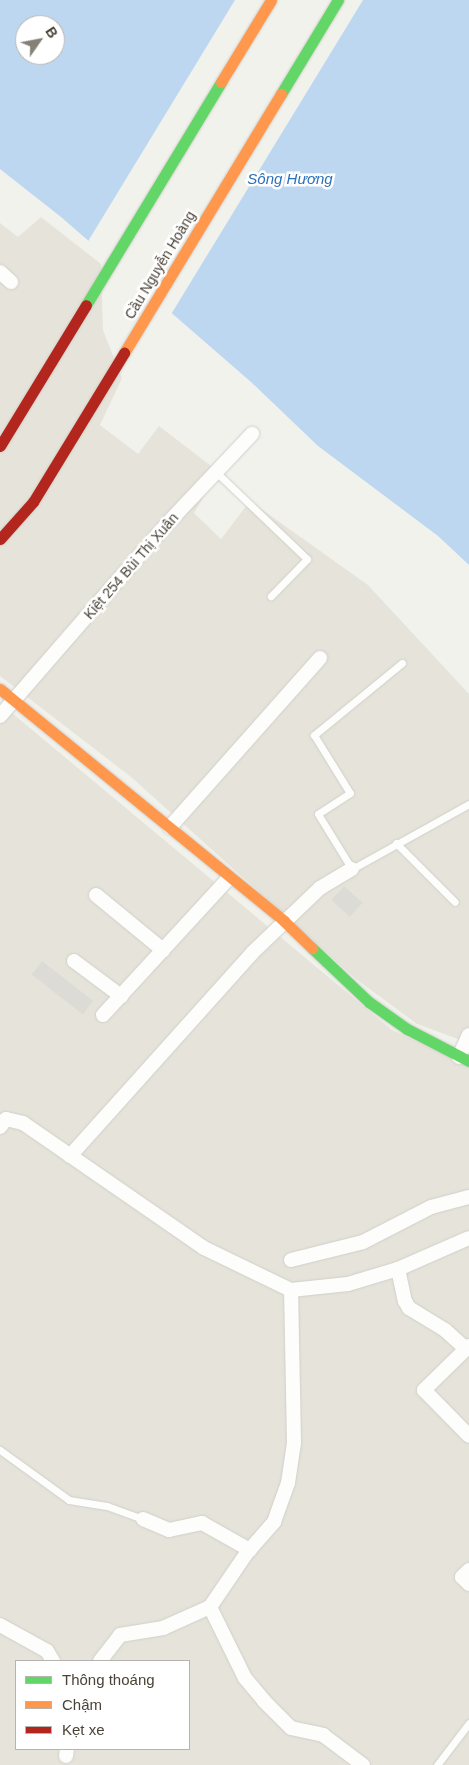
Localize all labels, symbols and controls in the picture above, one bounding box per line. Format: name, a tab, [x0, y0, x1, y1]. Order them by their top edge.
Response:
north arrow	[15, 15, 65, 65]
text: B	[42, 24, 61, 41]
water label: Sông Hương	[247, 170, 333, 188]
street label: Cầu Nguyễn Hoàng	[121, 208, 199, 322]
street label: Kiệt 254 Bùi Thị Xuân	[80, 509, 182, 623]
legend	[15, 1660, 190, 1750]
text: Thông thoáng	[62, 1671, 155, 1688]
text: Chậm	[62, 1696, 102, 1713]
text: Kẹt xe	[62, 1721, 105, 1738]

